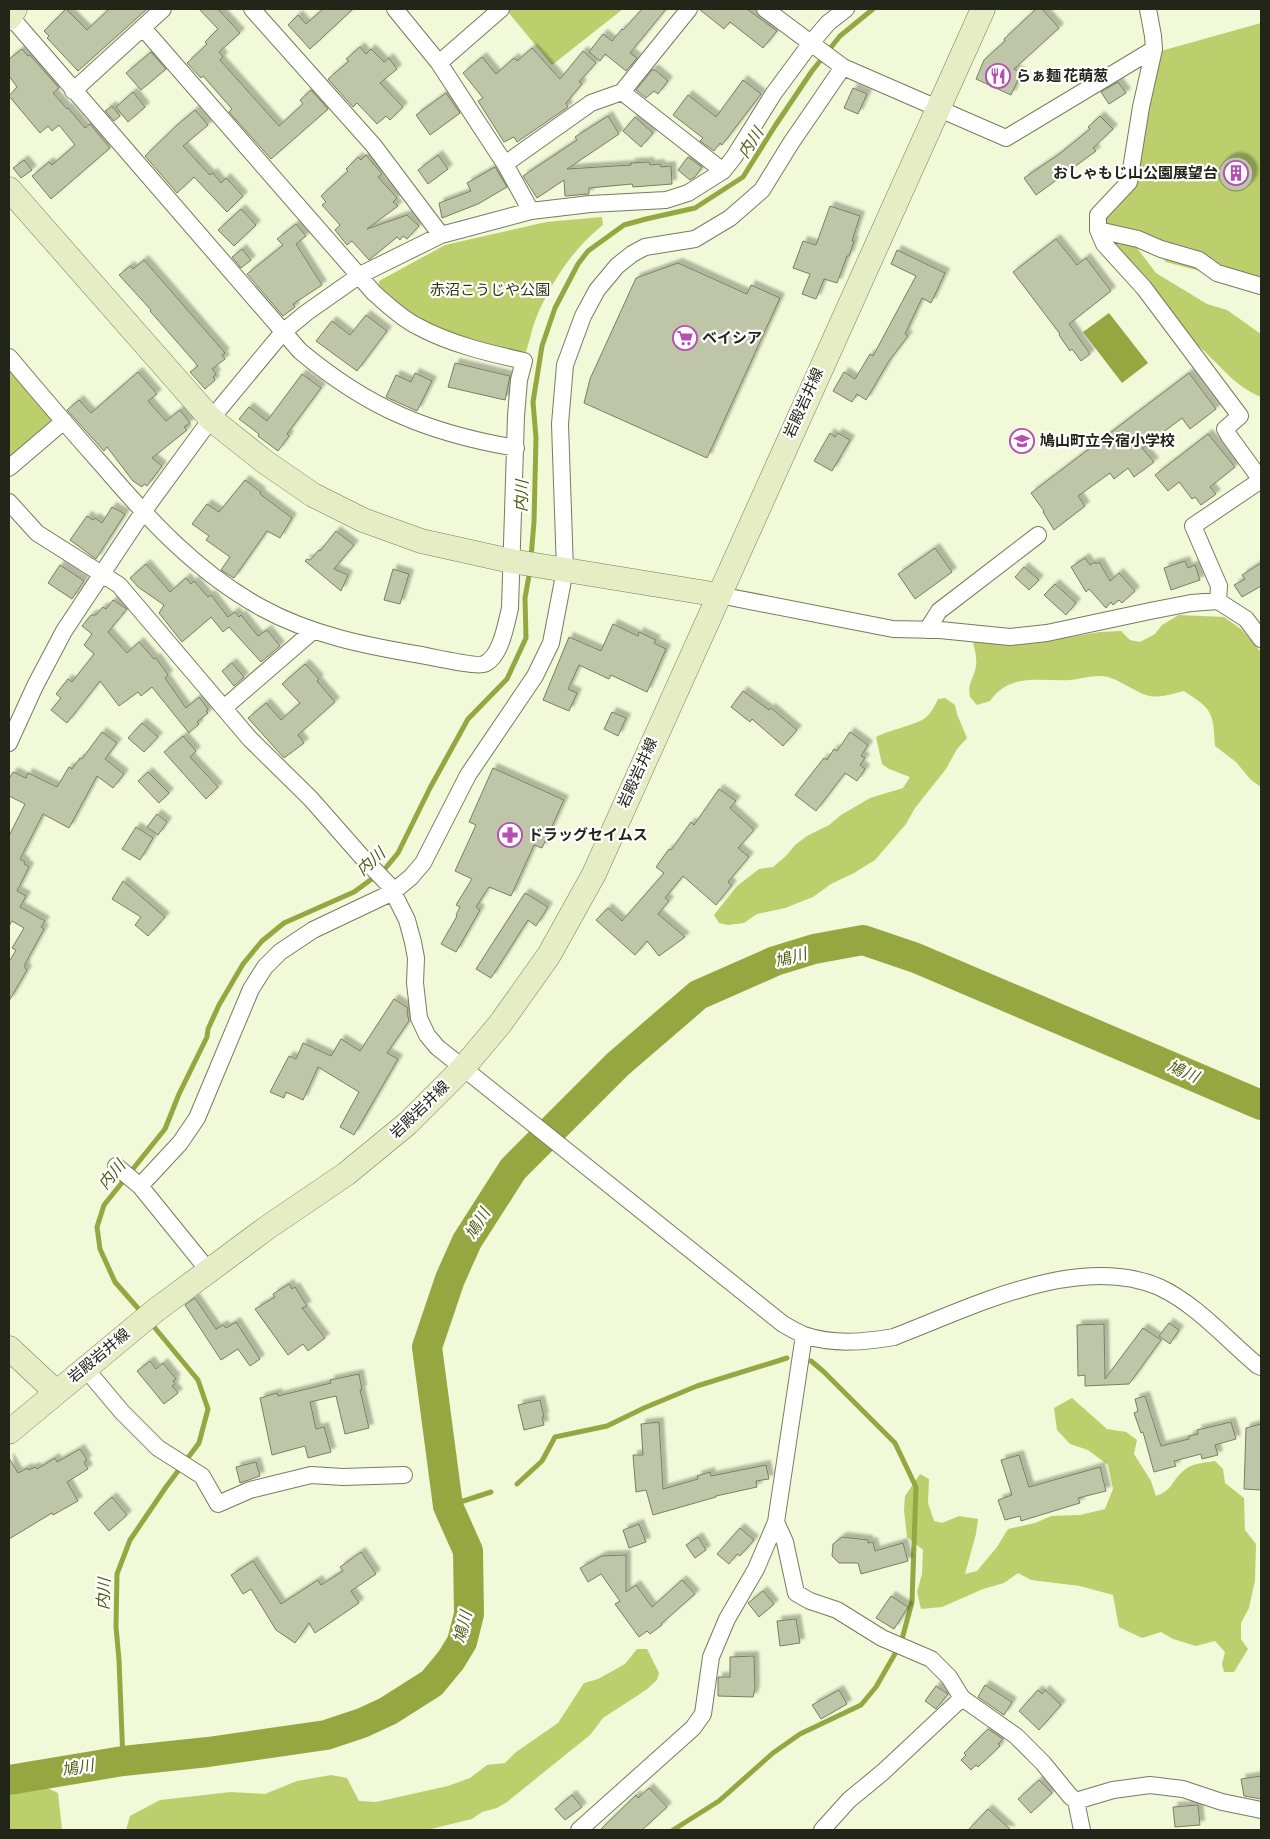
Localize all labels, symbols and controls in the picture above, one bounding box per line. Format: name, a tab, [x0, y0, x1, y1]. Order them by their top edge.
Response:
restaurant icon: らぁ麺 花萌葱	[985, 63, 1011, 89]
place label: らぁ麺 花萌葱	[1016, 68, 1108, 84]
water label: 内川	[735, 123, 768, 161]
building icon: おしゃもじ山公園展望台	[1223, 160, 1249, 186]
place label: おしゃもじ山公園展望台	[1053, 165, 1218, 181]
park label: 赤沼こうじや公園	[430, 282, 550, 298]
supermarket icon: ベイシア	[672, 325, 698, 351]
place label: ベイシア	[702, 330, 762, 346]
street label: 岩殿岩井線	[780, 365, 826, 440]
school or university icon: 鳩山町立今宿小学校	[1009, 428, 1035, 454]
place label: 鳩山町立今宿小学校	[1040, 433, 1175, 449]
water label: 内川	[512, 478, 531, 512]
street label: 岩殿岩井線	[614, 735, 660, 810]
pharmacy icon: ドラッグセイムス	[497, 822, 523, 848]
place label: ドラッグセイムス	[528, 827, 648, 843]
water label: 内川	[353, 843, 390, 879]
water label: 鳩川	[773, 945, 810, 970]
water label: 鳩川	[1165, 1057, 1203, 1086]
street label: 岩殿岩井線	[386, 1077, 452, 1141]
water label: 内川	[95, 1155, 130, 1192]
water label: 鳩川	[462, 1204, 494, 1242]
street label: 岩殿岩井線	[64, 1325, 133, 1386]
water label: 内川	[94, 1576, 113, 1610]
water label: 鳩川	[450, 1607, 475, 1644]
water label: 鳩川	[61, 1756, 97, 1779]

